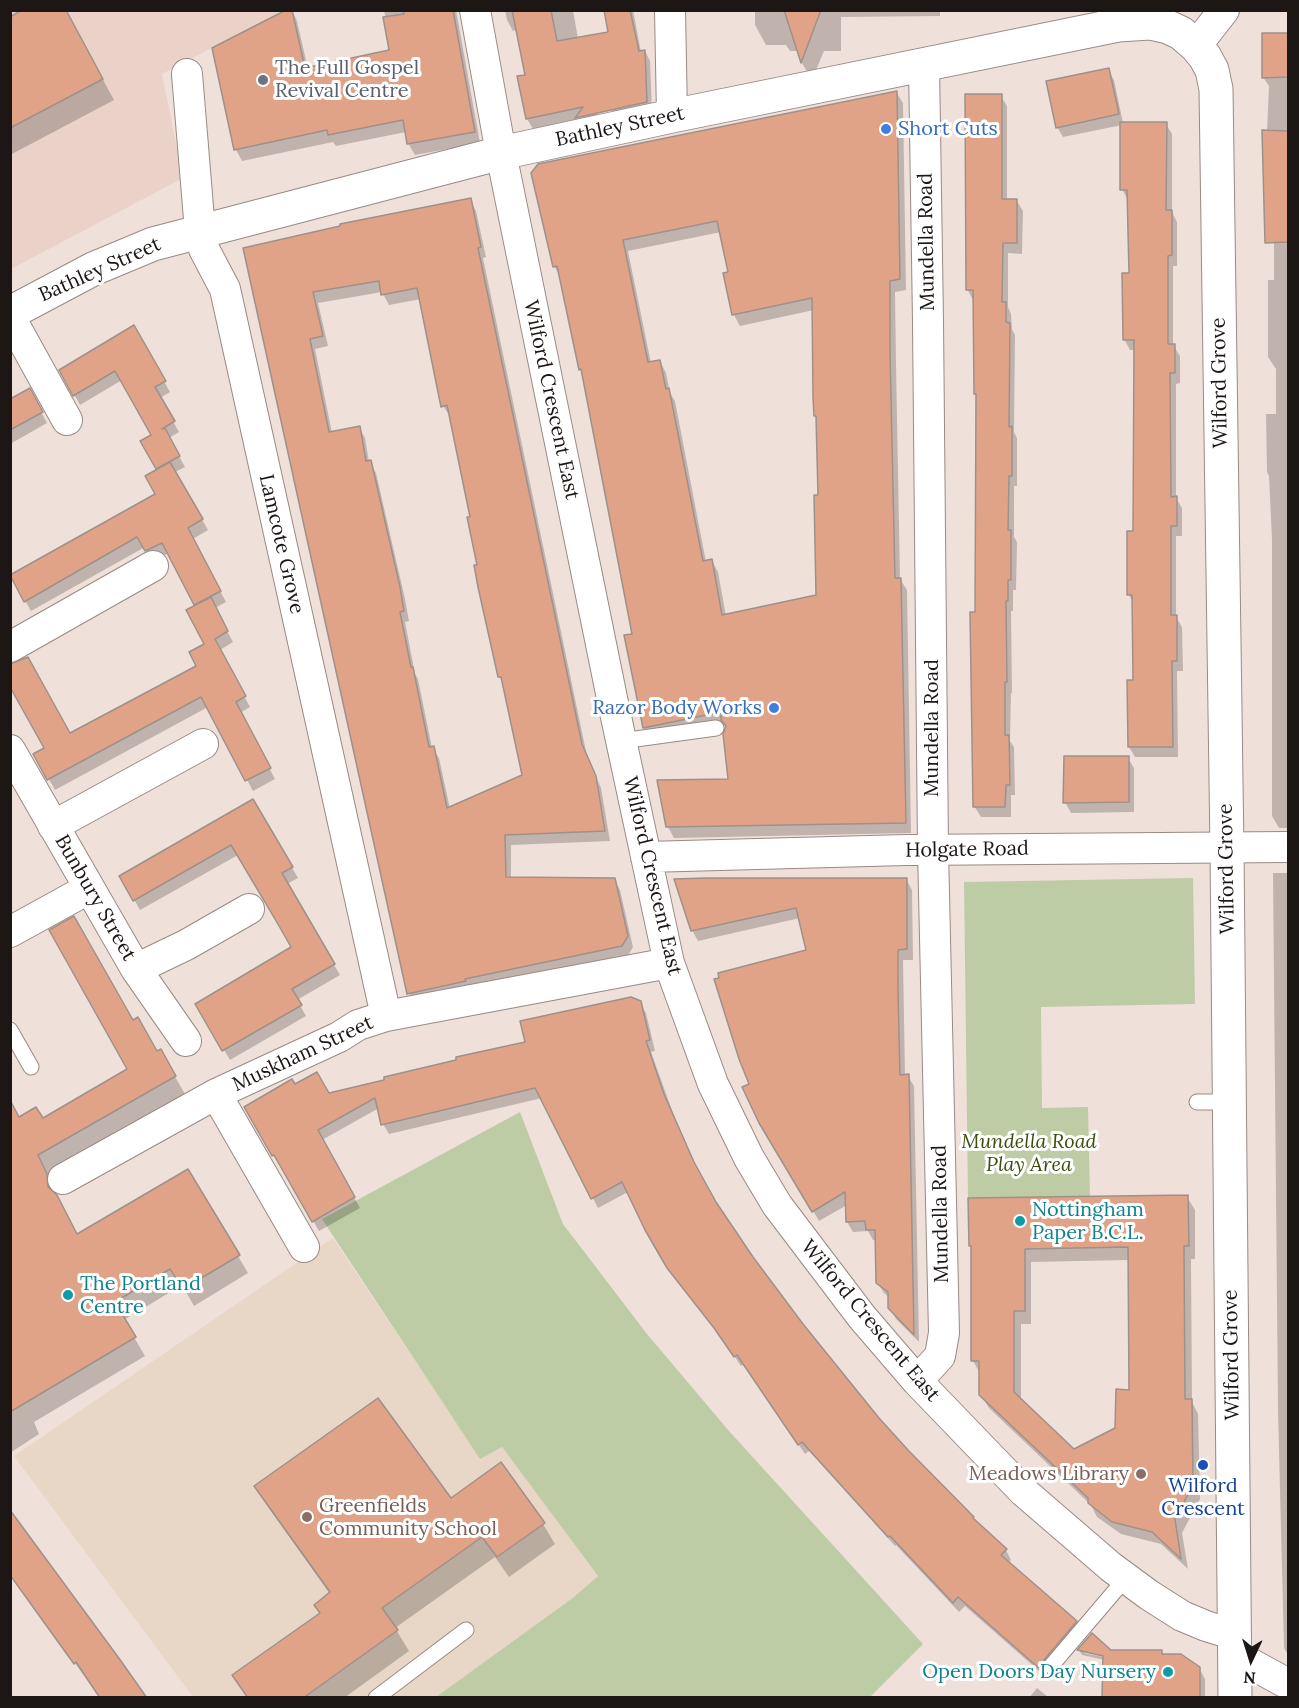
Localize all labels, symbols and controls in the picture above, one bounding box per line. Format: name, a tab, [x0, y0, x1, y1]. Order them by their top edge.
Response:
place label: The Full Gospel Revival Centre	[275, 56, 419, 103]
marker: The Full Gospel Revival Centre	[256, 73, 270, 87]
street label: Bathley Street	[553, 102, 687, 152]
place label: Short Cuts	[898, 117, 998, 141]
marker: Short Cuts	[879, 122, 893, 136]
street label: Mundella Road	[914, 173, 940, 311]
street label: Bathley Street	[35, 232, 165, 308]
street label: Wilford Crescent East	[518, 298, 584, 502]
street label: Wilford Grove	[1207, 317, 1233, 449]
street label: Lamcote Grove	[253, 472, 309, 616]
street label: Mundella Road	[920, 659, 944, 797]
place label: Razor Body Works	[592, 696, 762, 720]
marker: Razor Body Works	[767, 701, 781, 715]
street label: Wilford Crescent East	[617, 774, 687, 978]
street label: Wilford Grove	[1214, 803, 1240, 935]
street label: Bunbury Street	[49, 831, 141, 965]
street label: Holgate Road	[905, 837, 1029, 863]
street label: Muskham Street	[229, 1011, 377, 1097]
park label: Mundella Road Play Area	[961, 1130, 1097, 1177]
street label: Mundella Road	[928, 1145, 954, 1283]
place label: Nottingham Paper B.C.L.	[1032, 1198, 1144, 1245]
marker: Nottingham Paper B.C.L.	[1013, 1214, 1027, 1228]
street label: Wilford Crescent East	[795, 1235, 945, 1407]
place label: The Portland Centre	[80, 1272, 201, 1319]
marker: The Portland Centre	[61, 1288, 75, 1302]
street label: Wilford Grove	[1219, 1289, 1245, 1421]
marker: Wilford Crescent	[1196, 1458, 1210, 1472]
place label: Meadows Library	[968, 1462, 1129, 1486]
marker: Meadows Library	[1134, 1467, 1148, 1481]
place label: Wilford Crescent	[1161, 1474, 1245, 1521]
place label: Greenfields Community School	[319, 1494, 497, 1541]
marker: Greenfields Community School	[300, 1510, 314, 1524]
north arrow	[1221, 1630, 1281, 1690]
place label: Open Doors Day Nursery	[922, 1660, 1156, 1684]
marker: Open Doors Day Nursery	[1161, 1665, 1175, 1679]
text: N	[1243, 1668, 1257, 1688]

